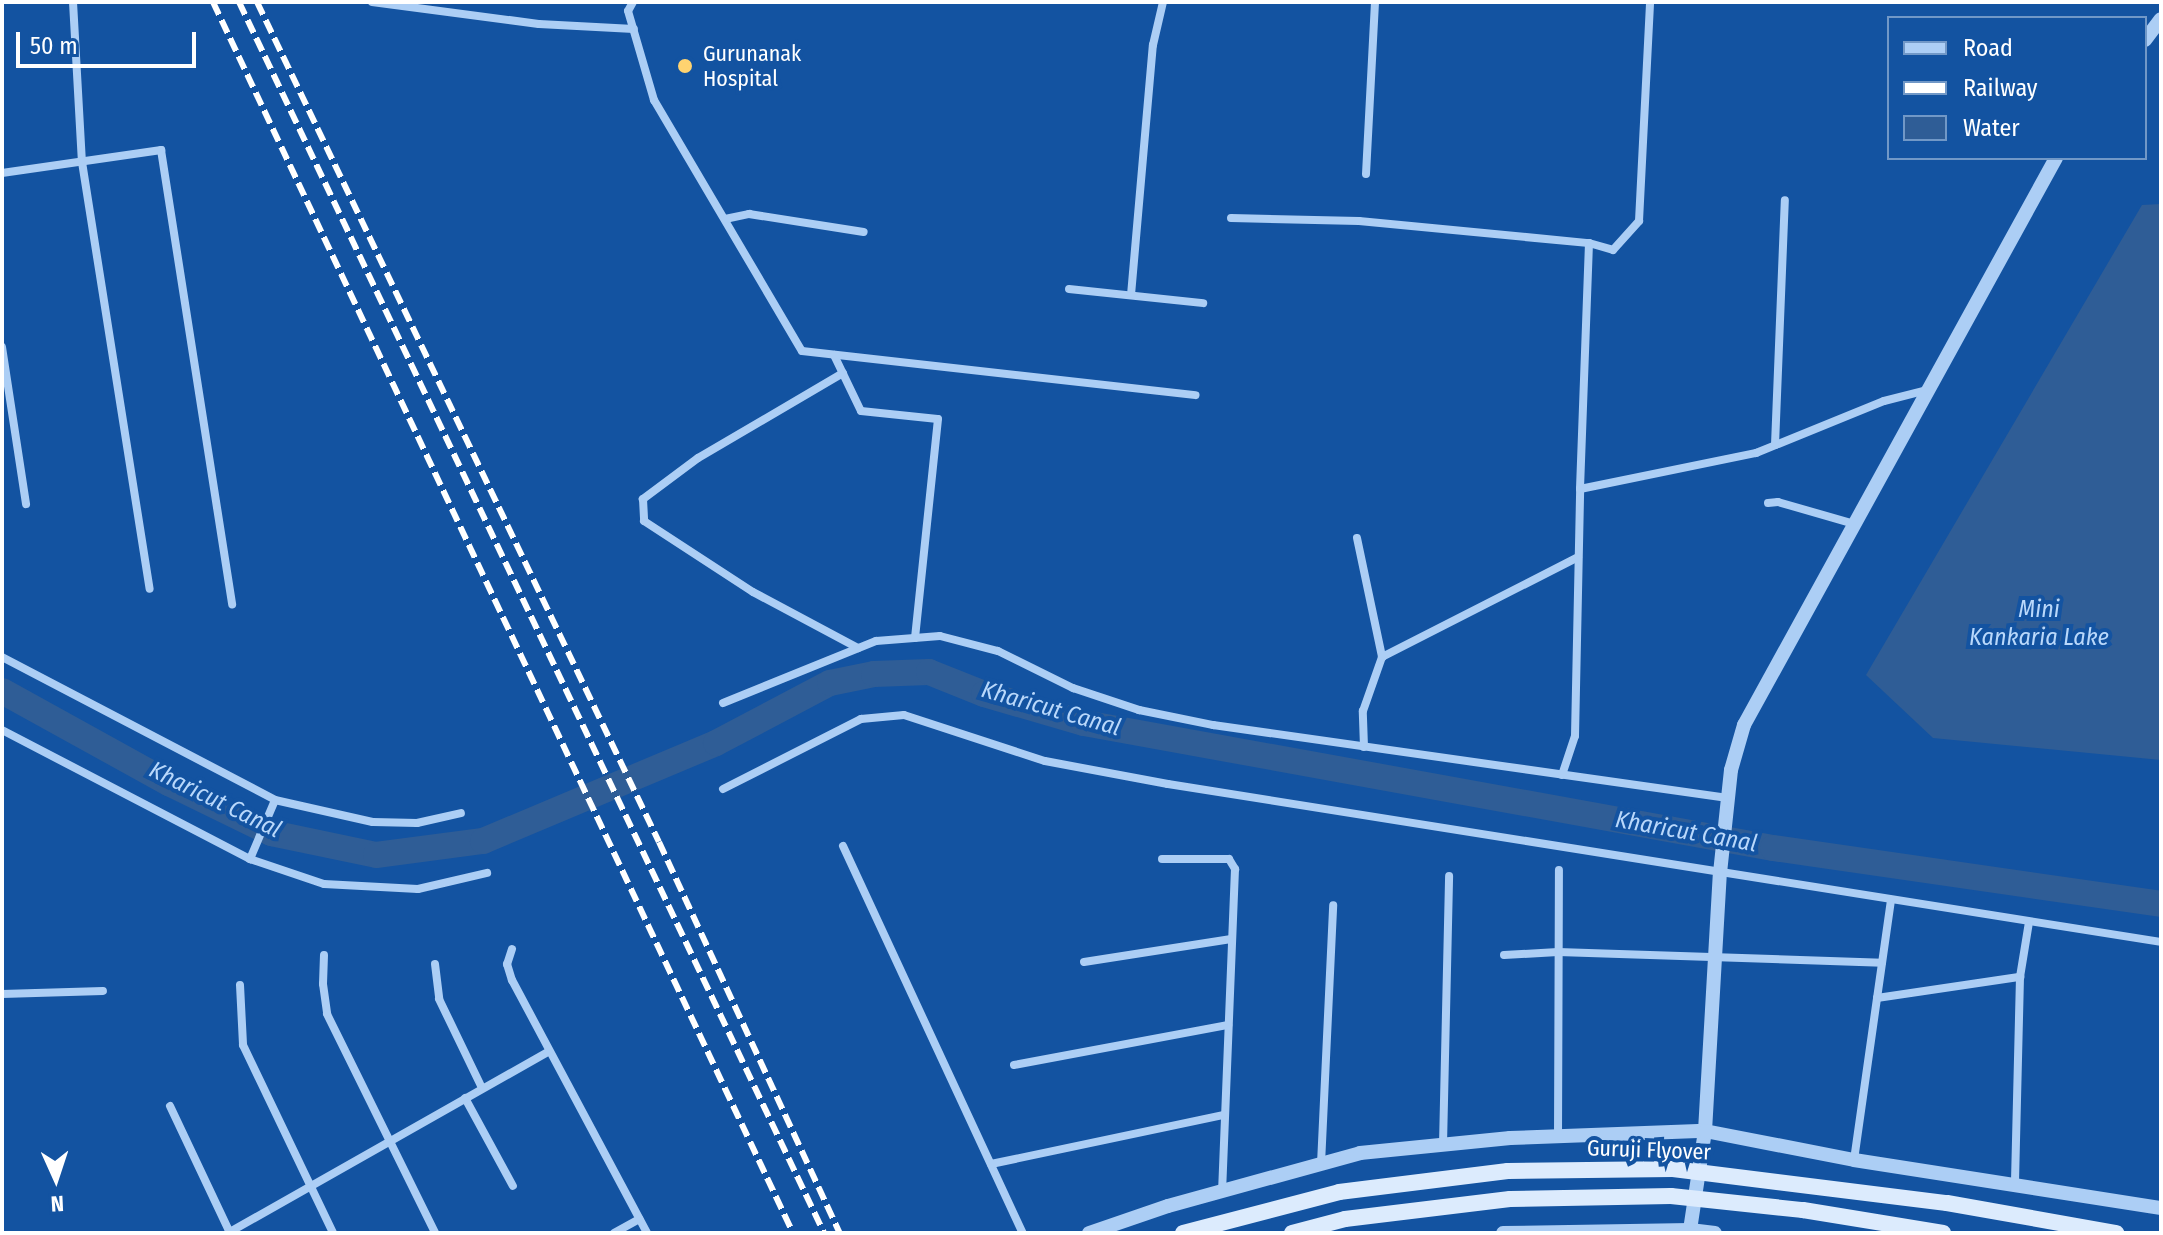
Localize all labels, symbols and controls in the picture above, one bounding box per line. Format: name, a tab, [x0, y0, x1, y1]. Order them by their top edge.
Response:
scale bar	[20, 16, 200, 66]
legend	[1887, 16, 2147, 160]
text: 50 m	[30, 32, 78, 60]
text: Road	[1963, 34, 2013, 62]
place label: Gurunanak Hospital	[703, 40, 801, 92]
marker: Gurunanak Hospital	[674, 55, 696, 77]
text: Railway	[1963, 74, 2038, 102]
text: Water	[1963, 114, 2020, 142]
water label: Mini Kankaria Lake	[1969, 596, 2109, 652]
water label: Kharicut Canal	[978, 675, 1124, 743]
water label: Kharicut Canal	[144, 756, 286, 844]
water label: Kharicut Canal	[1613, 805, 1759, 859]
street label: Guruji Flyover	[1587, 1135, 1711, 1165]
north arrow	[16, 1139, 96, 1219]
text: N	[50, 1190, 65, 1217]

